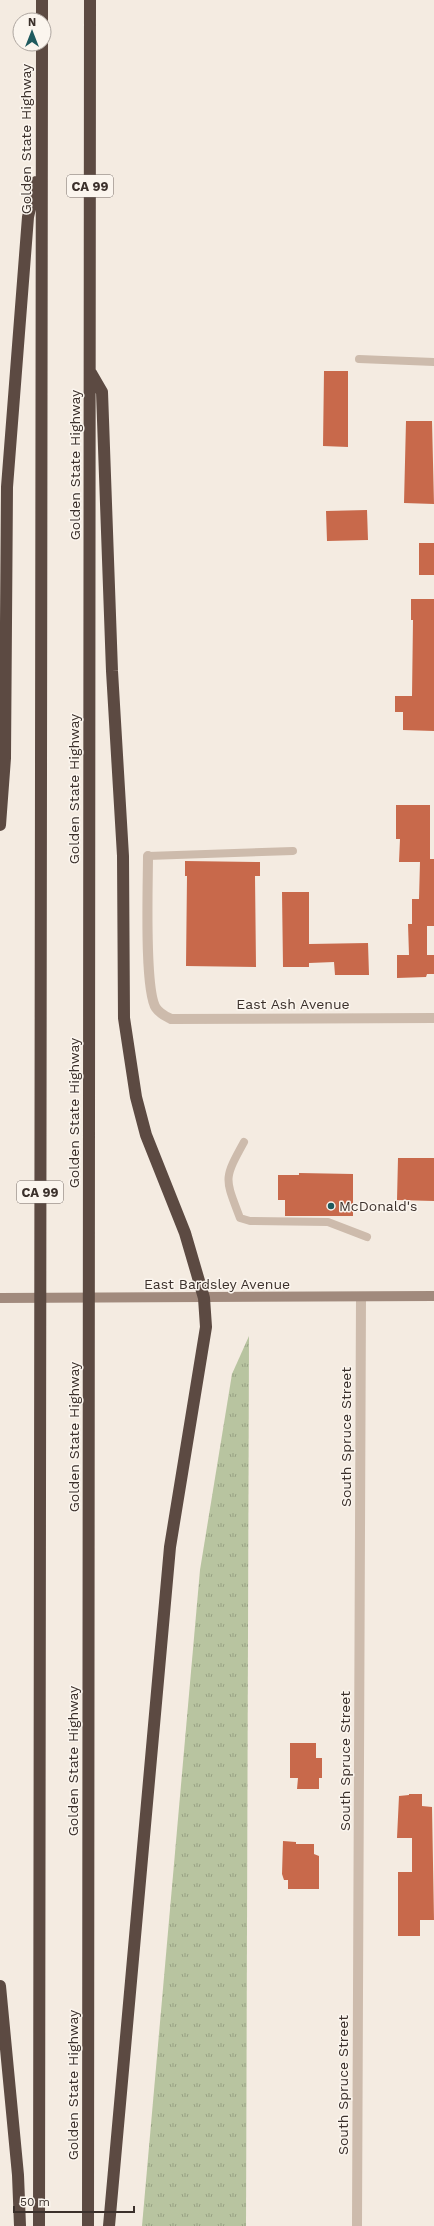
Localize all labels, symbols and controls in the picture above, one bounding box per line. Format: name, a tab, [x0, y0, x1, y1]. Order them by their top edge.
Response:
north arrow	[12, 12, 52, 52]
text: N	[28, 16, 36, 29]
street label: Golden State Highway	[18, 63, 34, 214]
road number: CA 99	[67, 175, 113, 197]
street label: Golden State Highway	[67, 389, 83, 540]
street label: Golden State Highway	[66, 713, 82, 864]
street label: East Ash Avenue	[236, 996, 350, 1012]
street label: Golden State Highway	[66, 1037, 82, 1188]
road number: CA 99	[17, 1181, 63, 1203]
place label: McDonald's	[339, 1198, 417, 1214]
marker: McDonald's	[326, 1201, 336, 1211]
street label: East Bardsley Avenue	[144, 1276, 290, 1292]
street label: Golden State Highway	[66, 1361, 82, 1512]
street label: South Spruce Street	[338, 1367, 354, 1507]
street label: Golden State Highway	[65, 1685, 81, 1836]
street label: South Spruce Street	[337, 1691, 353, 1831]
street label: Golden State Highway	[65, 2009, 81, 2160]
street label: South Spruce Street	[335, 2015, 351, 2155]
scale bar	[14, 2188, 134, 2214]
text: 50 m	[20, 2195, 50, 2209]

